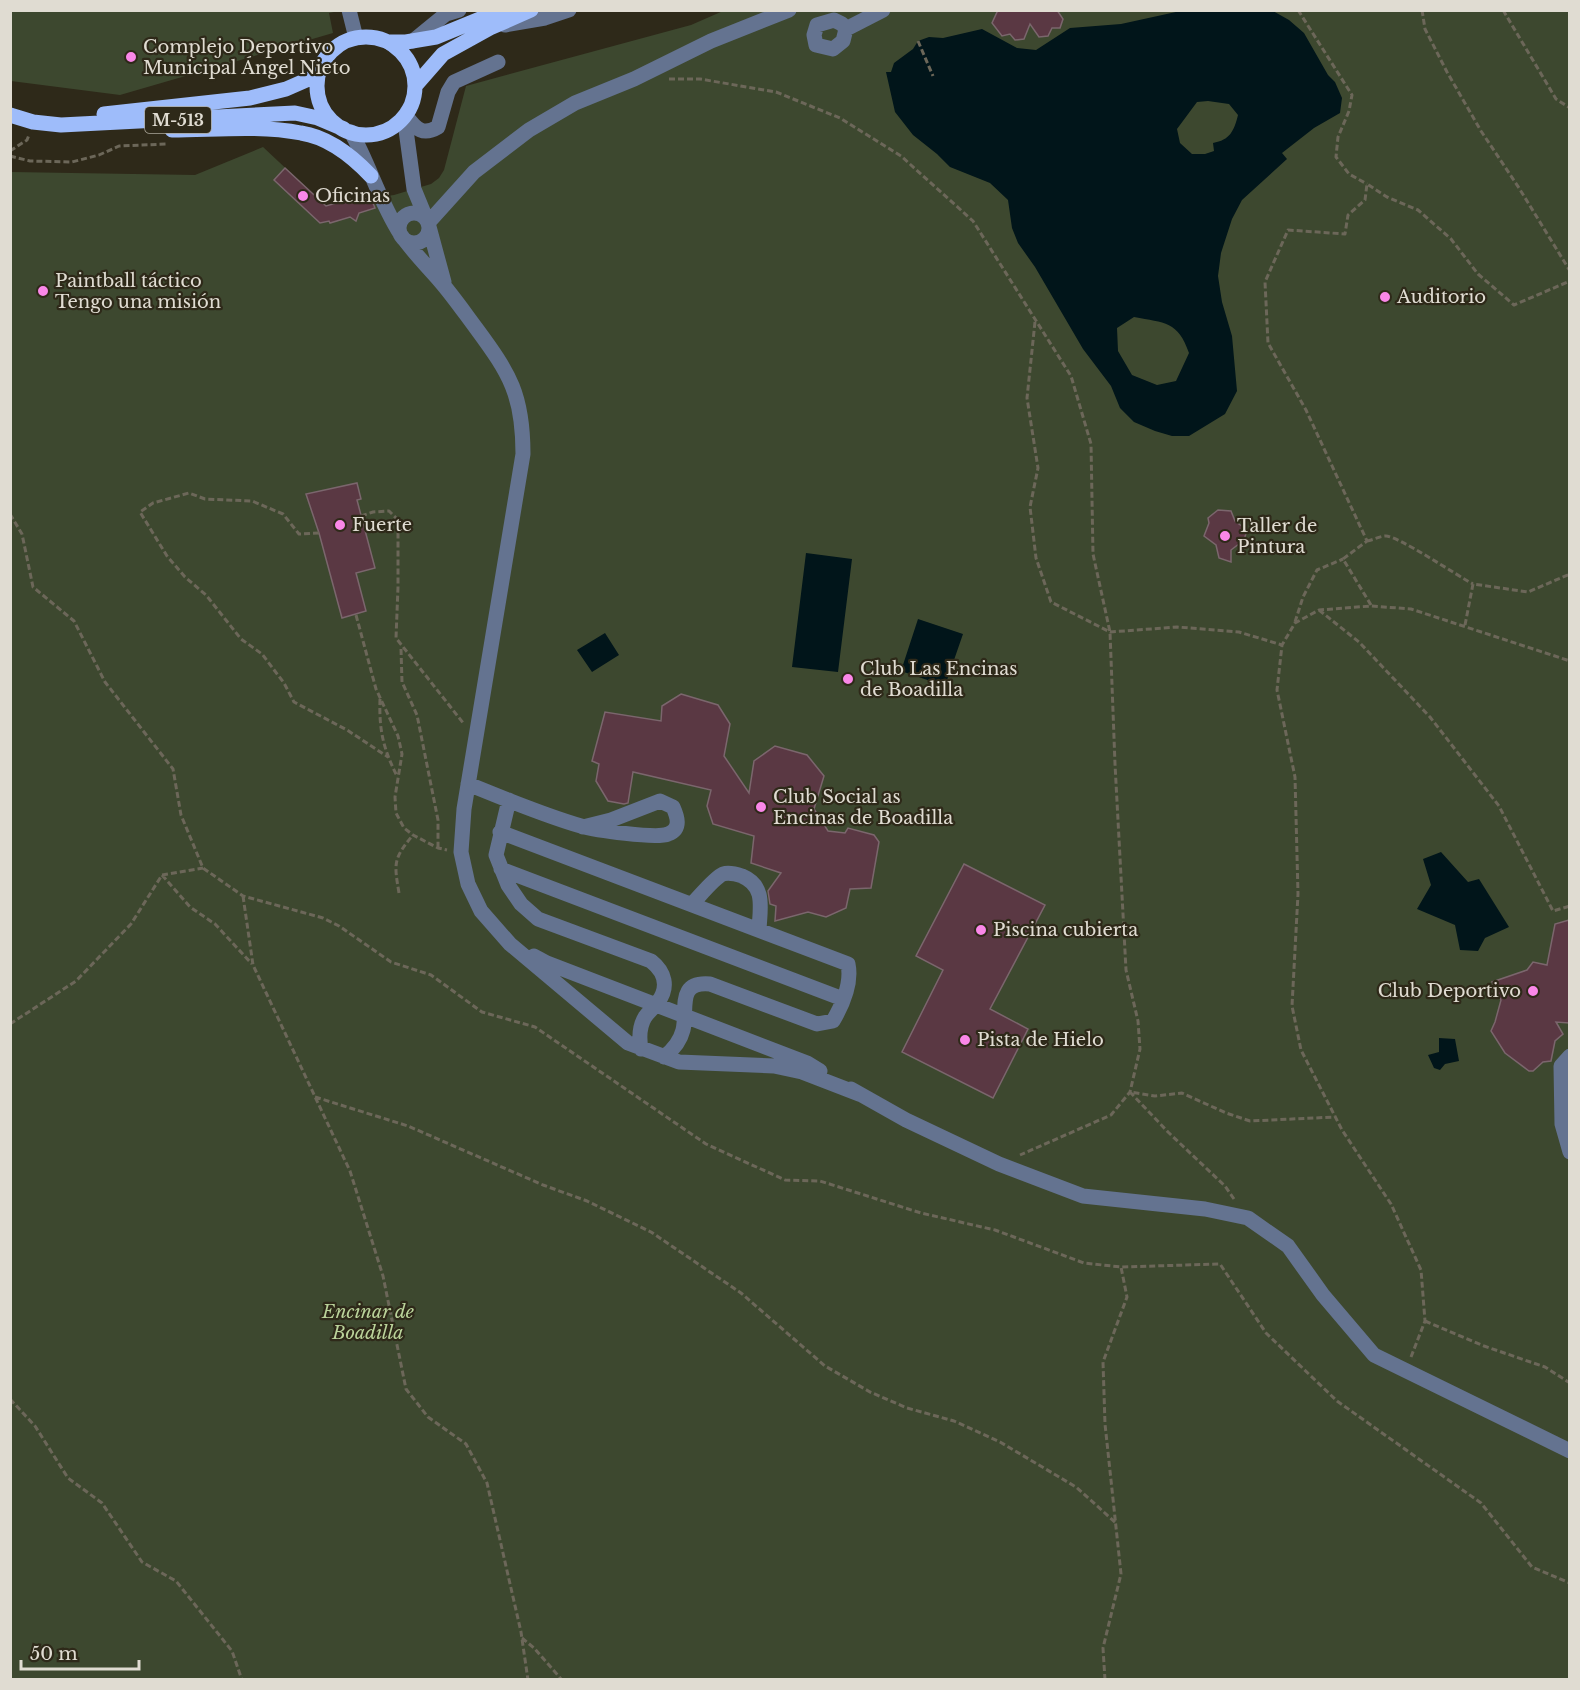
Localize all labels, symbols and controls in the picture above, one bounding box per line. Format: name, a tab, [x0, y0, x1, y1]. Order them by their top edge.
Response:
place label: Complejo Deportivo Municipal Ángel Nieto	[143, 36, 351, 79]
marker: Complejo Deportivo Municipal Ángel Nieto	[124, 50, 138, 64]
road number: M-513	[145, 107, 211, 133]
place label: Oficinas	[315, 185, 390, 207]
marker: Oficinas	[296, 189, 310, 203]
place label: Paintball táctico Tengo una misión	[55, 270, 221, 313]
marker: Paintball táctico Tengo una misión	[36, 284, 50, 298]
place label: Auditorio	[1396, 286, 1486, 308]
marker: Auditorio	[1378, 290, 1392, 304]
place label: Fuerte	[352, 514, 412, 536]
place label: Taller de Pintura	[1237, 515, 1317, 558]
marker: Fuerte	[333, 518, 347, 532]
marker: Taller de Pintura	[1218, 529, 1232, 543]
place label: Club Las Encinas de Boadilla	[860, 658, 1017, 701]
marker: Club Las Encinas de Boadilla	[841, 672, 855, 686]
place label: Club Social as Encinas de Boadilla	[773, 786, 953, 829]
marker: Club Social as Encinas de Boadilla	[754, 800, 768, 814]
place label: Piscina cubierta	[993, 919, 1138, 941]
marker: Piscina cubierta	[974, 923, 988, 937]
place label: Club Deportivo	[1378, 980, 1521, 1002]
marker: Club Deportivo	[1526, 984, 1540, 998]
place label: Pista de Hielo	[977, 1029, 1104, 1051]
marker: Pista de Hielo	[958, 1033, 972, 1047]
park label: Encinar de Boadilla	[321, 1301, 414, 1344]
scale bar	[21, 1633, 140, 1671]
text: 50 m	[30, 1643, 78, 1665]

